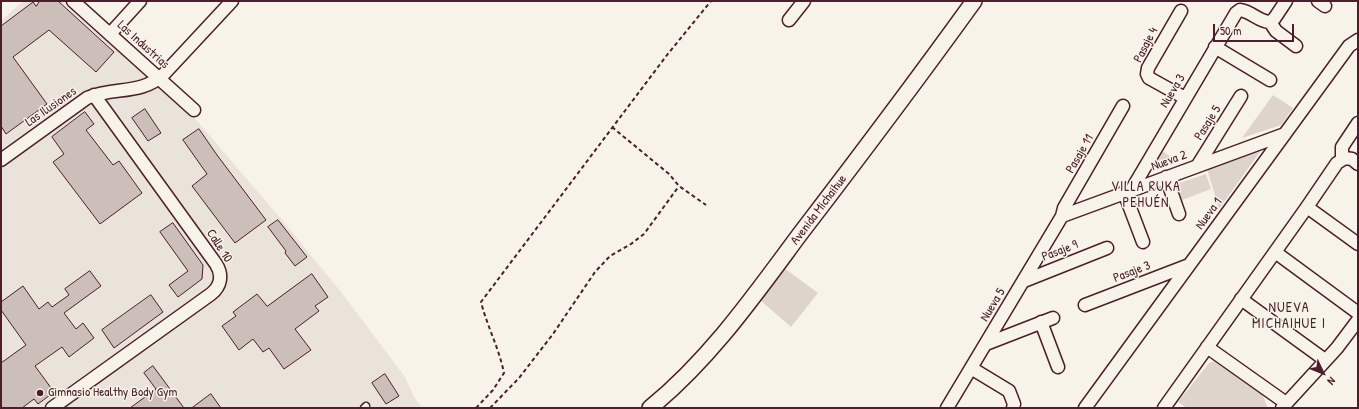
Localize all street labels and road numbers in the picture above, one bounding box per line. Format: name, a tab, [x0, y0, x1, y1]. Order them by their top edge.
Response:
street label: Las Industrias	[114, 18, 172, 72]
street label: Pasaje 4	[1131, 25, 1161, 65]
street label: Nueva 3	[1157, 71, 1189, 111]
street label: Las Ilusiones	[22, 84, 80, 130]
street label: Pasaje 5	[1191, 103, 1225, 143]
street label: Pasaje 11	[1063, 132, 1097, 176]
street label: Nueva 2	[1149, 147, 1189, 175]
street label: Avenida Michaihue	[788, 172, 850, 248]
street label: Nueva 1	[1192, 195, 1226, 233]
street label: Calle 10	[203, 226, 235, 266]
street label: Pasaje 9	[1040, 237, 1080, 265]
street label: Pasaje 3	[1111, 258, 1153, 286]
street label: Nueva 5	[977, 286, 1009, 324]

